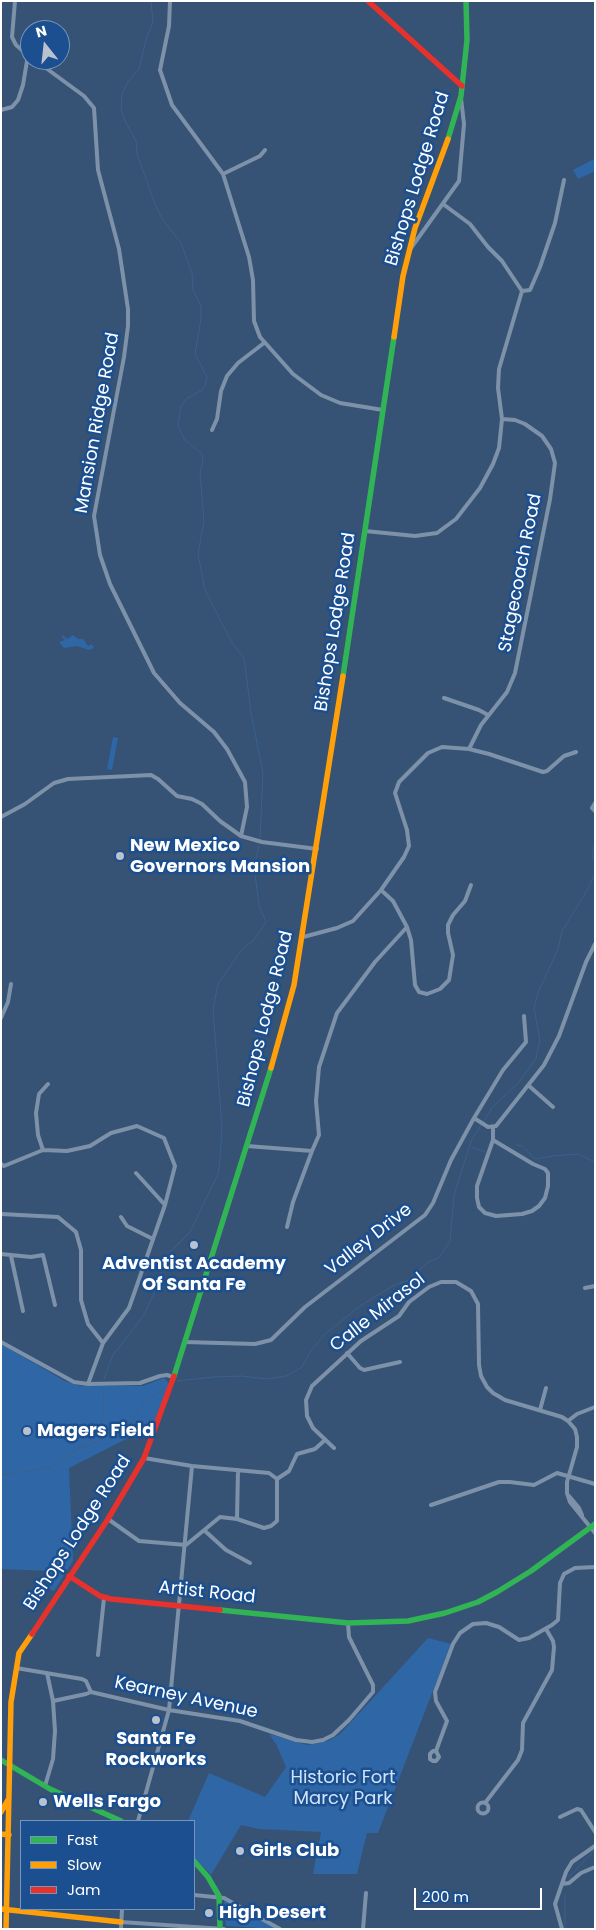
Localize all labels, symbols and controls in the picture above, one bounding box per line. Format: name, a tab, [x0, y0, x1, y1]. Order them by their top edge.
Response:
north arrow	[20, 20, 70, 70]
text: N	[33, 20, 49, 43]
street label: Bishops Lodge Road	[381, 89, 455, 269]
street label: Mansion Ridge Road	[71, 331, 125, 515]
street label: Stagecoach Road	[495, 492, 547, 654]
street label: Bishops Lodge Road	[311, 531, 361, 713]
place label: New Mexico Governors Mansion	[130, 835, 310, 878]
marker: New Mexico Governors Mansion	[114, 850, 126, 862]
street label: Bishops Lodge Road	[234, 929, 298, 1109]
street label: Valley Drive	[321, 1199, 417, 1281]
marker: Adventist Academy Of Santa Fe	[188, 1239, 200, 1251]
place label: Adventist Academy Of Santa Fe	[102, 1253, 286, 1296]
street label: Calle Mirasol	[326, 1269, 430, 1357]
place label: Magers Field	[37, 1420, 154, 1442]
marker: Magers Field	[21, 1425, 33, 1437]
street label: Bishops Lodge Road	[20, 1451, 136, 1615]
street label: Artist Road	[157, 1577, 257, 1609]
street label: Kearney Avenue	[112, 1672, 260, 1724]
marker: Santa Fe Rockworks	[150, 1714, 162, 1726]
place label: Santa Fe Rockworks	[105, 1728, 207, 1770]
park label: Historic Fort Marcy Park	[290, 1767, 396, 1810]
place label: Wells Fargo	[53, 1791, 161, 1813]
marker: Wells Fargo	[37, 1796, 49, 1808]
legend	[20, 1820, 195, 1910]
text: Fast	[67, 1829, 98, 1850]
place label: Girls Club	[250, 1840, 339, 1862]
marker: Girls Club	[234, 1845, 246, 1857]
text: Slow	[67, 1854, 101, 1875]
scale bar	[416, 1878, 544, 1910]
text: Jam	[67, 1879, 101, 1900]
text: 200 m	[422, 1886, 469, 1907]
place label: High Desert	[219, 1902, 326, 1924]
marker: High Desert	[203, 1907, 215, 1919]

